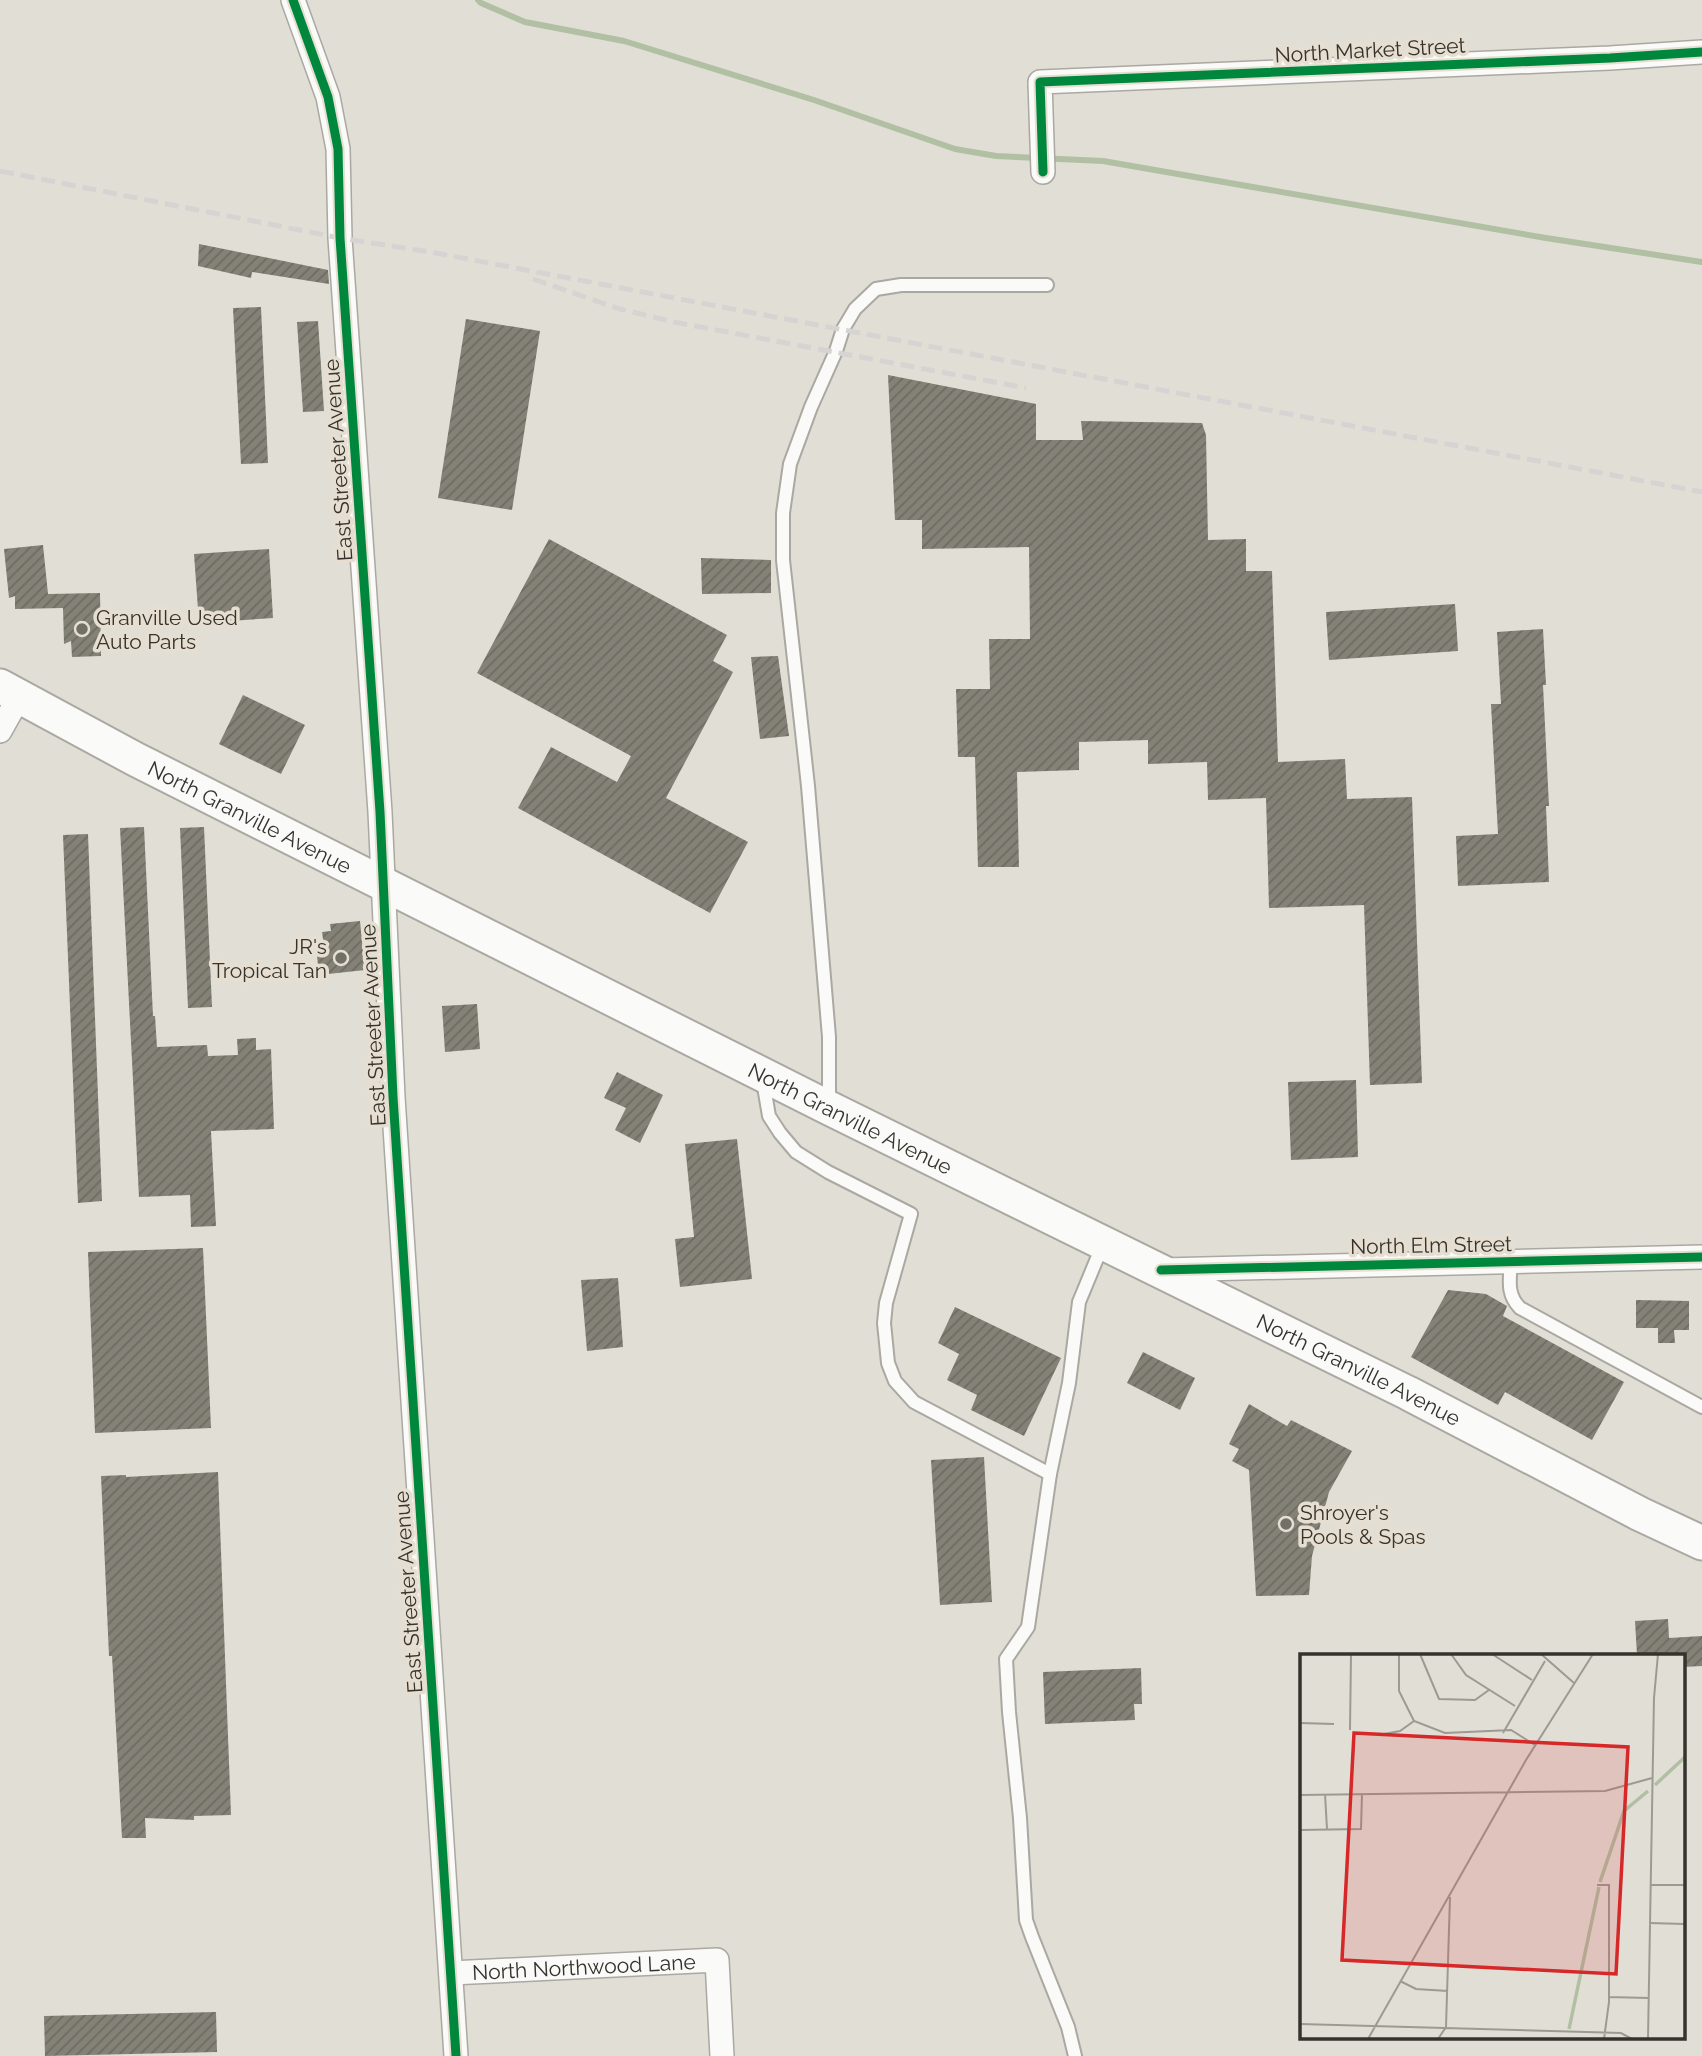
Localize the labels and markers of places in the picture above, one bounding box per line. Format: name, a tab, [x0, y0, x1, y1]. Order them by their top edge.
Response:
place label: Granville Used Auto Parts	[96, 605, 238, 654]
marker: Granville Used Auto Parts	[74, 621, 90, 637]
place label: JR's Tropical Tan	[212, 934, 327, 983]
marker: JR's Tropical Tan	[333, 950, 349, 966]
place label: Shroyer's Pools & Spas	[1300, 1500, 1426, 1549]
marker: Shroyer's Pools & Spas	[1278, 1516, 1294, 1532]

